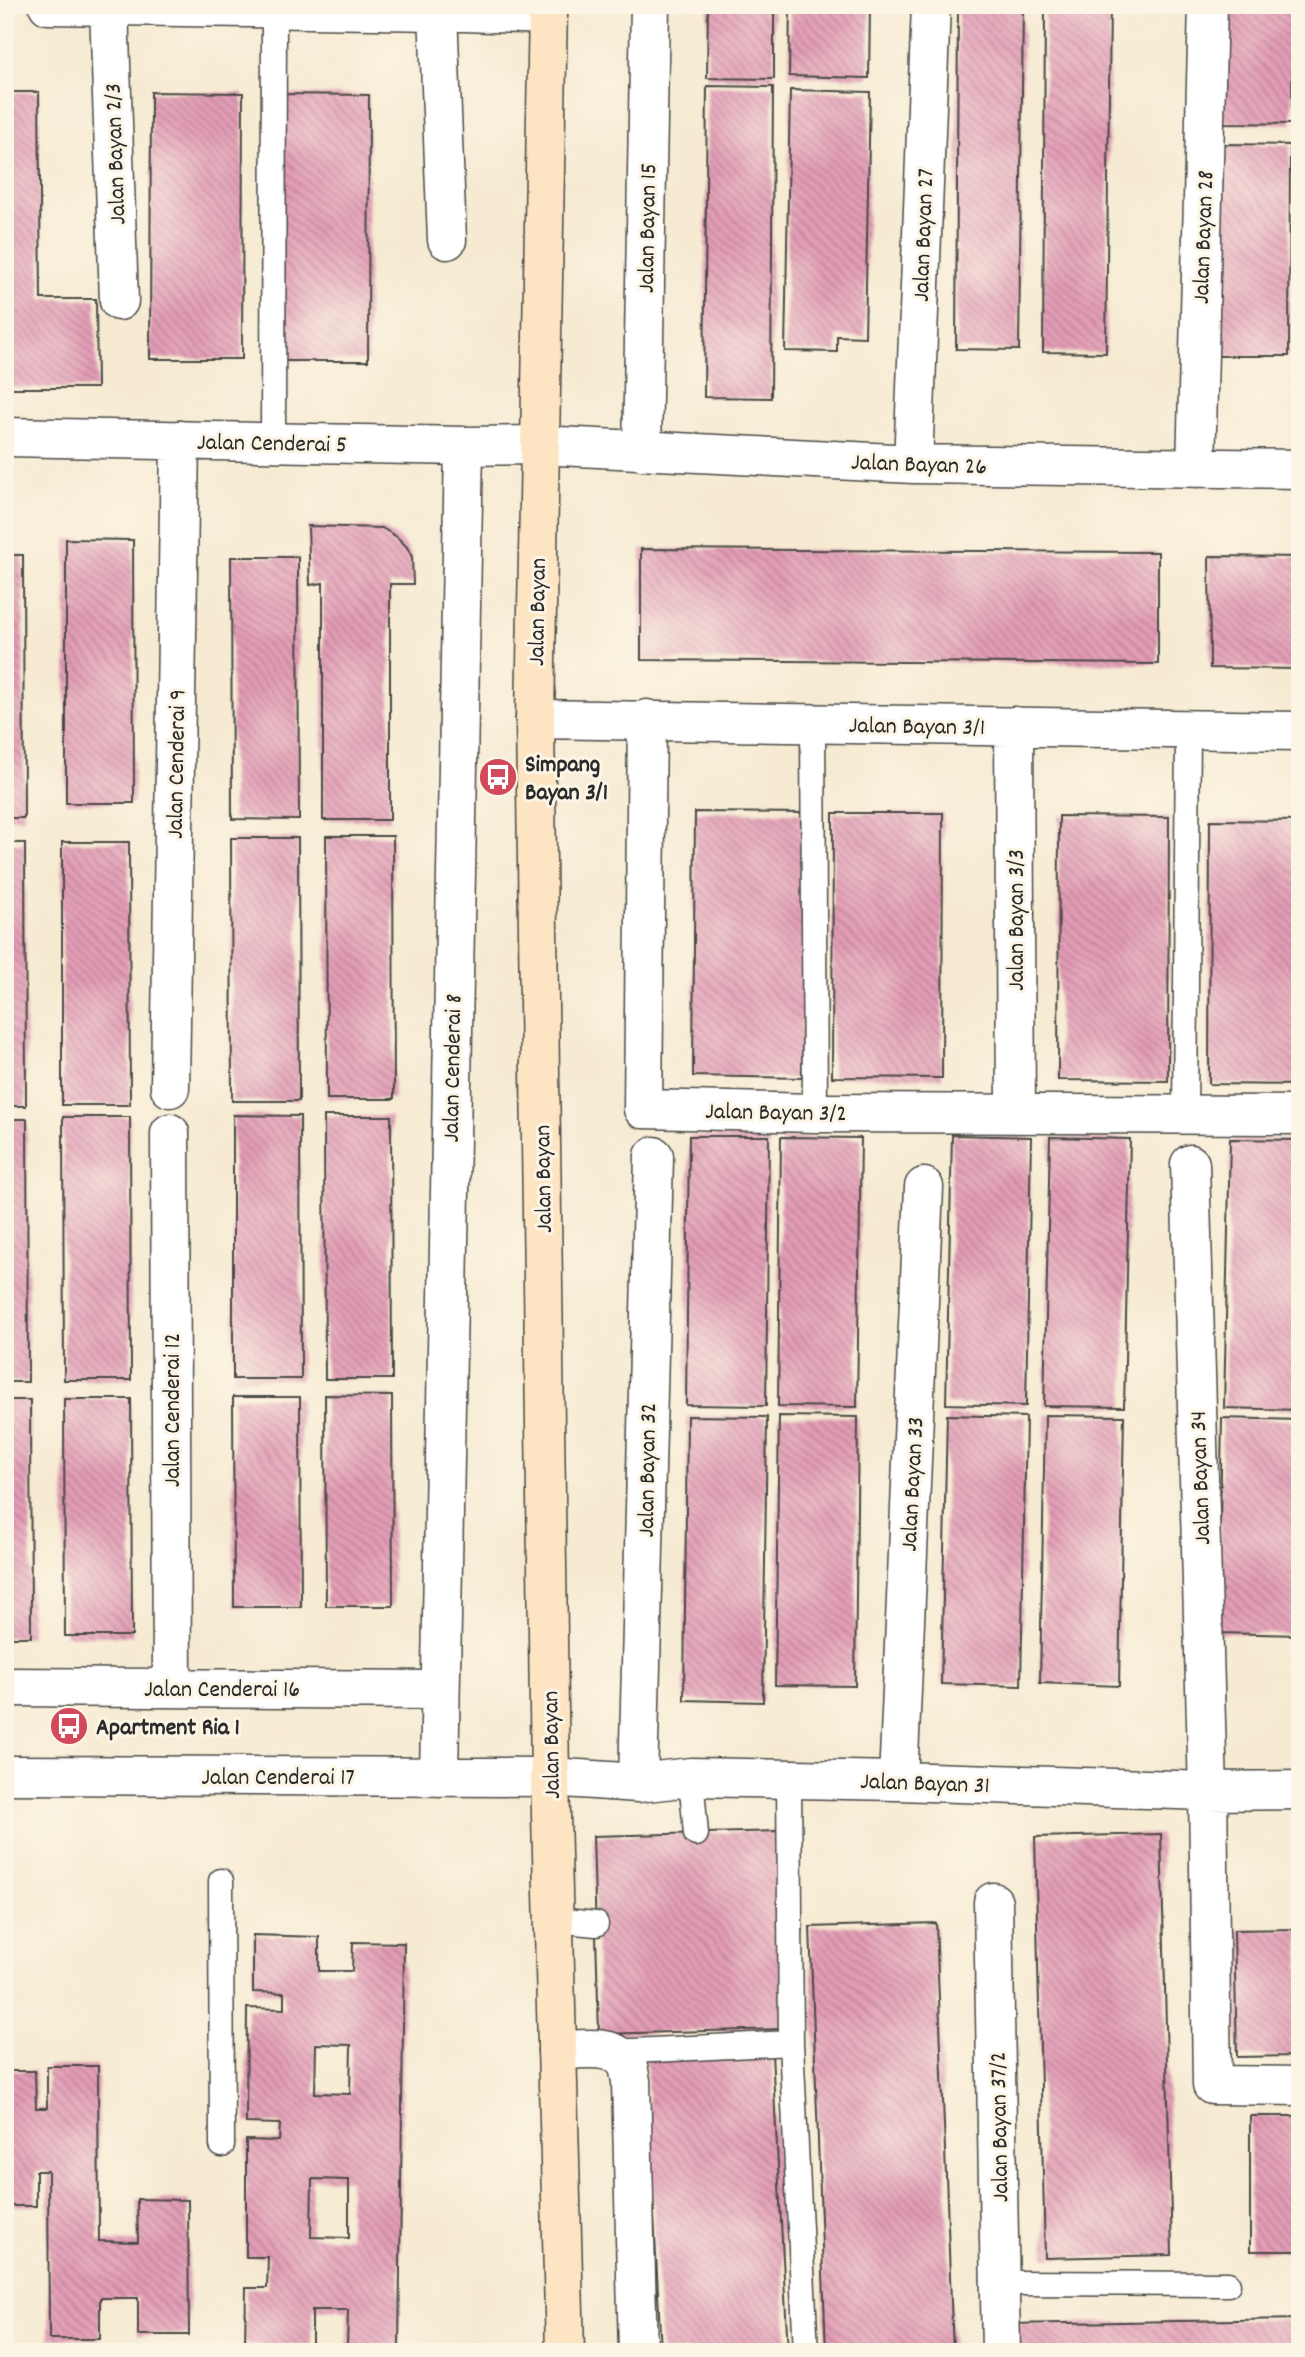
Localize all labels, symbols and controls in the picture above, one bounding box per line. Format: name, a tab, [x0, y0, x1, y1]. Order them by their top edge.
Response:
street label: Jalan Bayan 2/3	[98, 82, 136, 225]
street label: Jalan Bayan 15	[631, 163, 667, 293]
street label: Jalan Bayan 27	[906, 168, 944, 302]
street label: Jalan Bayan 28	[1186, 170, 1224, 305]
street label: Jalan Cenderai 5	[197, 427, 347, 463]
street label: Jalan Bayan 26	[850, 447, 987, 485]
street label: Jalan Bayan	[521, 558, 557, 666]
street label: Jalan Cenderai 9	[160, 689, 196, 839]
street label: Jalan Bayan 3/1	[848, 710, 985, 746]
place label: Simpang Bayan 3/1	[525, 749, 608, 811]
bus stop icon: Simpang Bayan 3/1	[477, 756, 519, 798]
street label: Jalan Bayan 3/3	[1001, 849, 1035, 991]
street label: Jalan Cenderai 8	[436, 993, 472, 1143]
street label: Jalan Bayan 3/2	[705, 1096, 847, 1132]
street label: Jalan Bayan	[527, 1125, 563, 1233]
street label: Jalan Cenderai 12	[157, 1333, 191, 1487]
street label: Jalan Bayan 32	[631, 1402, 667, 1538]
street label: Jalan Bayan 34	[1183, 1410, 1221, 1546]
street label: Jalan Bayan 33	[893, 1416, 935, 1552]
street label: Jalan Cenderai 16	[144, 1674, 300, 1708]
street label: Jalan Bayan	[535, 1691, 571, 1799]
bus stop icon: Apartment Ria 1	[48, 1705, 90, 1747]
place label: Apartment Ria 1	[96, 1712, 240, 1746]
street label: Jalan Cenderai 17	[201, 1762, 355, 1796]
street label: Jalan Bayan 31	[860, 1766, 990, 1804]
street label: Jalan Bayan 37/2	[983, 2051, 1019, 2203]

